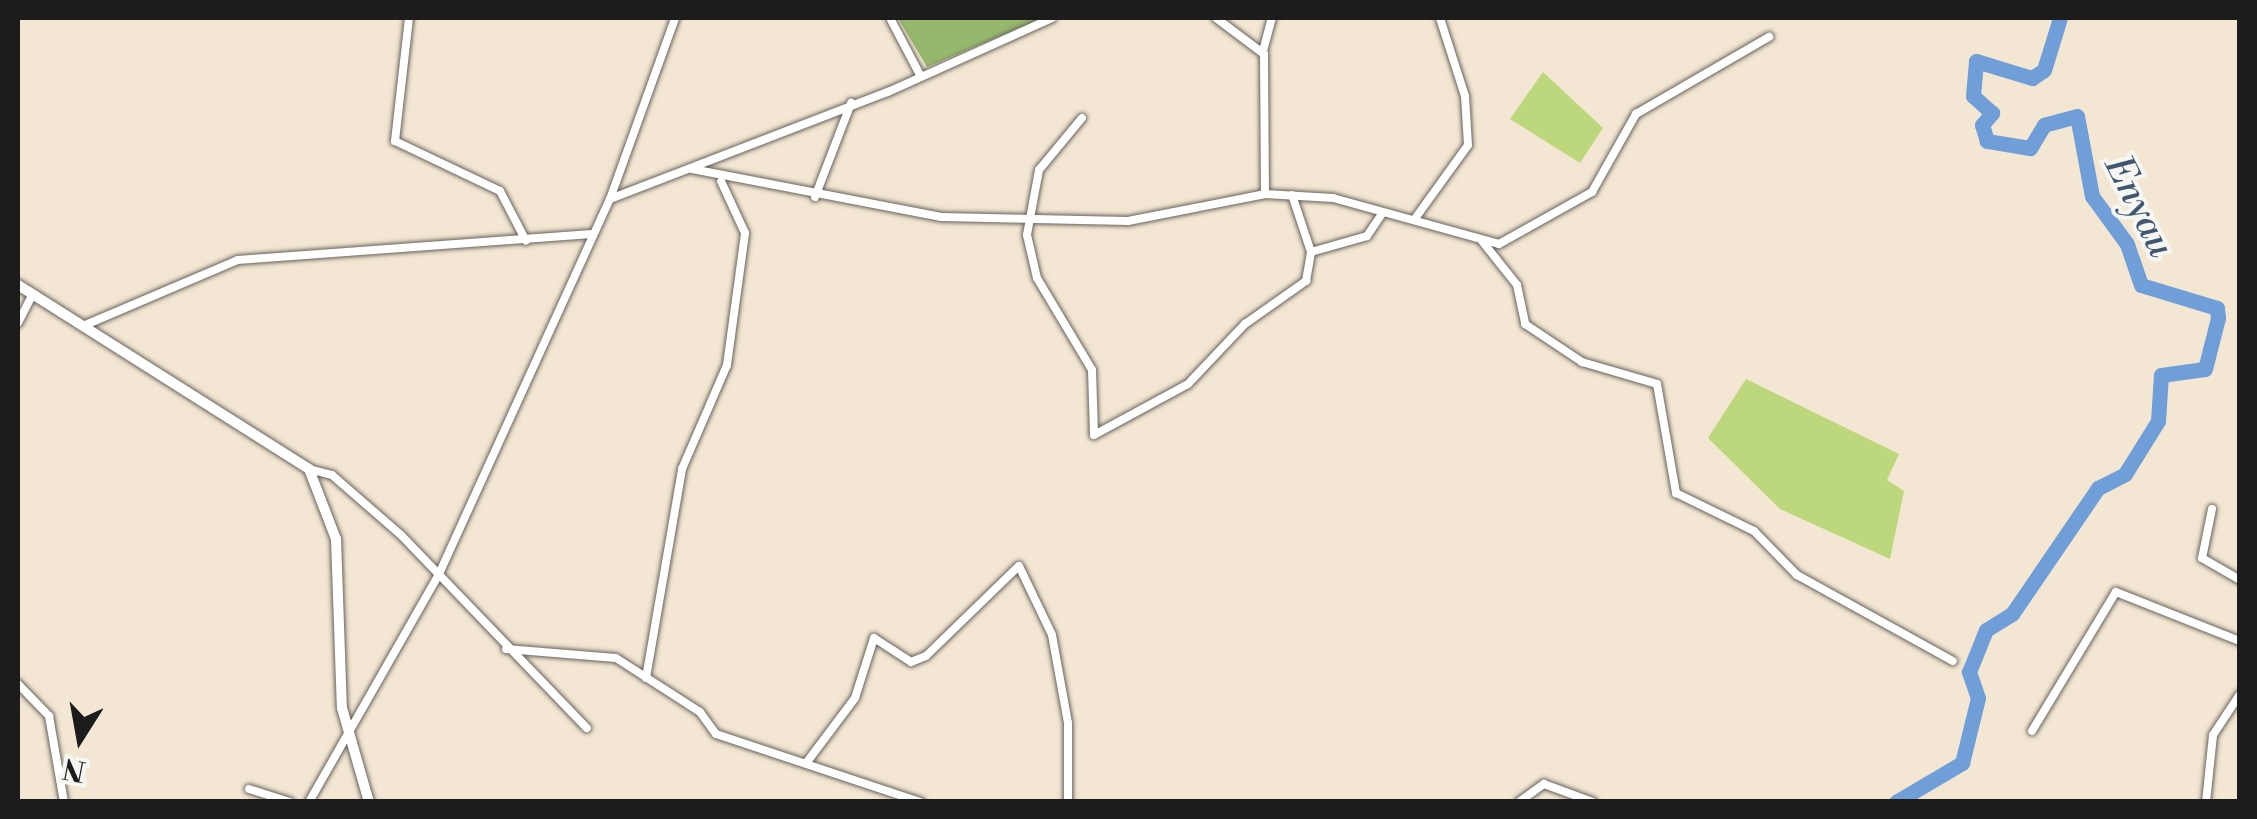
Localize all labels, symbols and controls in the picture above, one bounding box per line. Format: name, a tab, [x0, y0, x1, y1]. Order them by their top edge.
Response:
water label: Enyau	[2094, 149, 2184, 265]
north arrow	[30, 689, 130, 789]
text: N	[60, 750, 88, 788]

